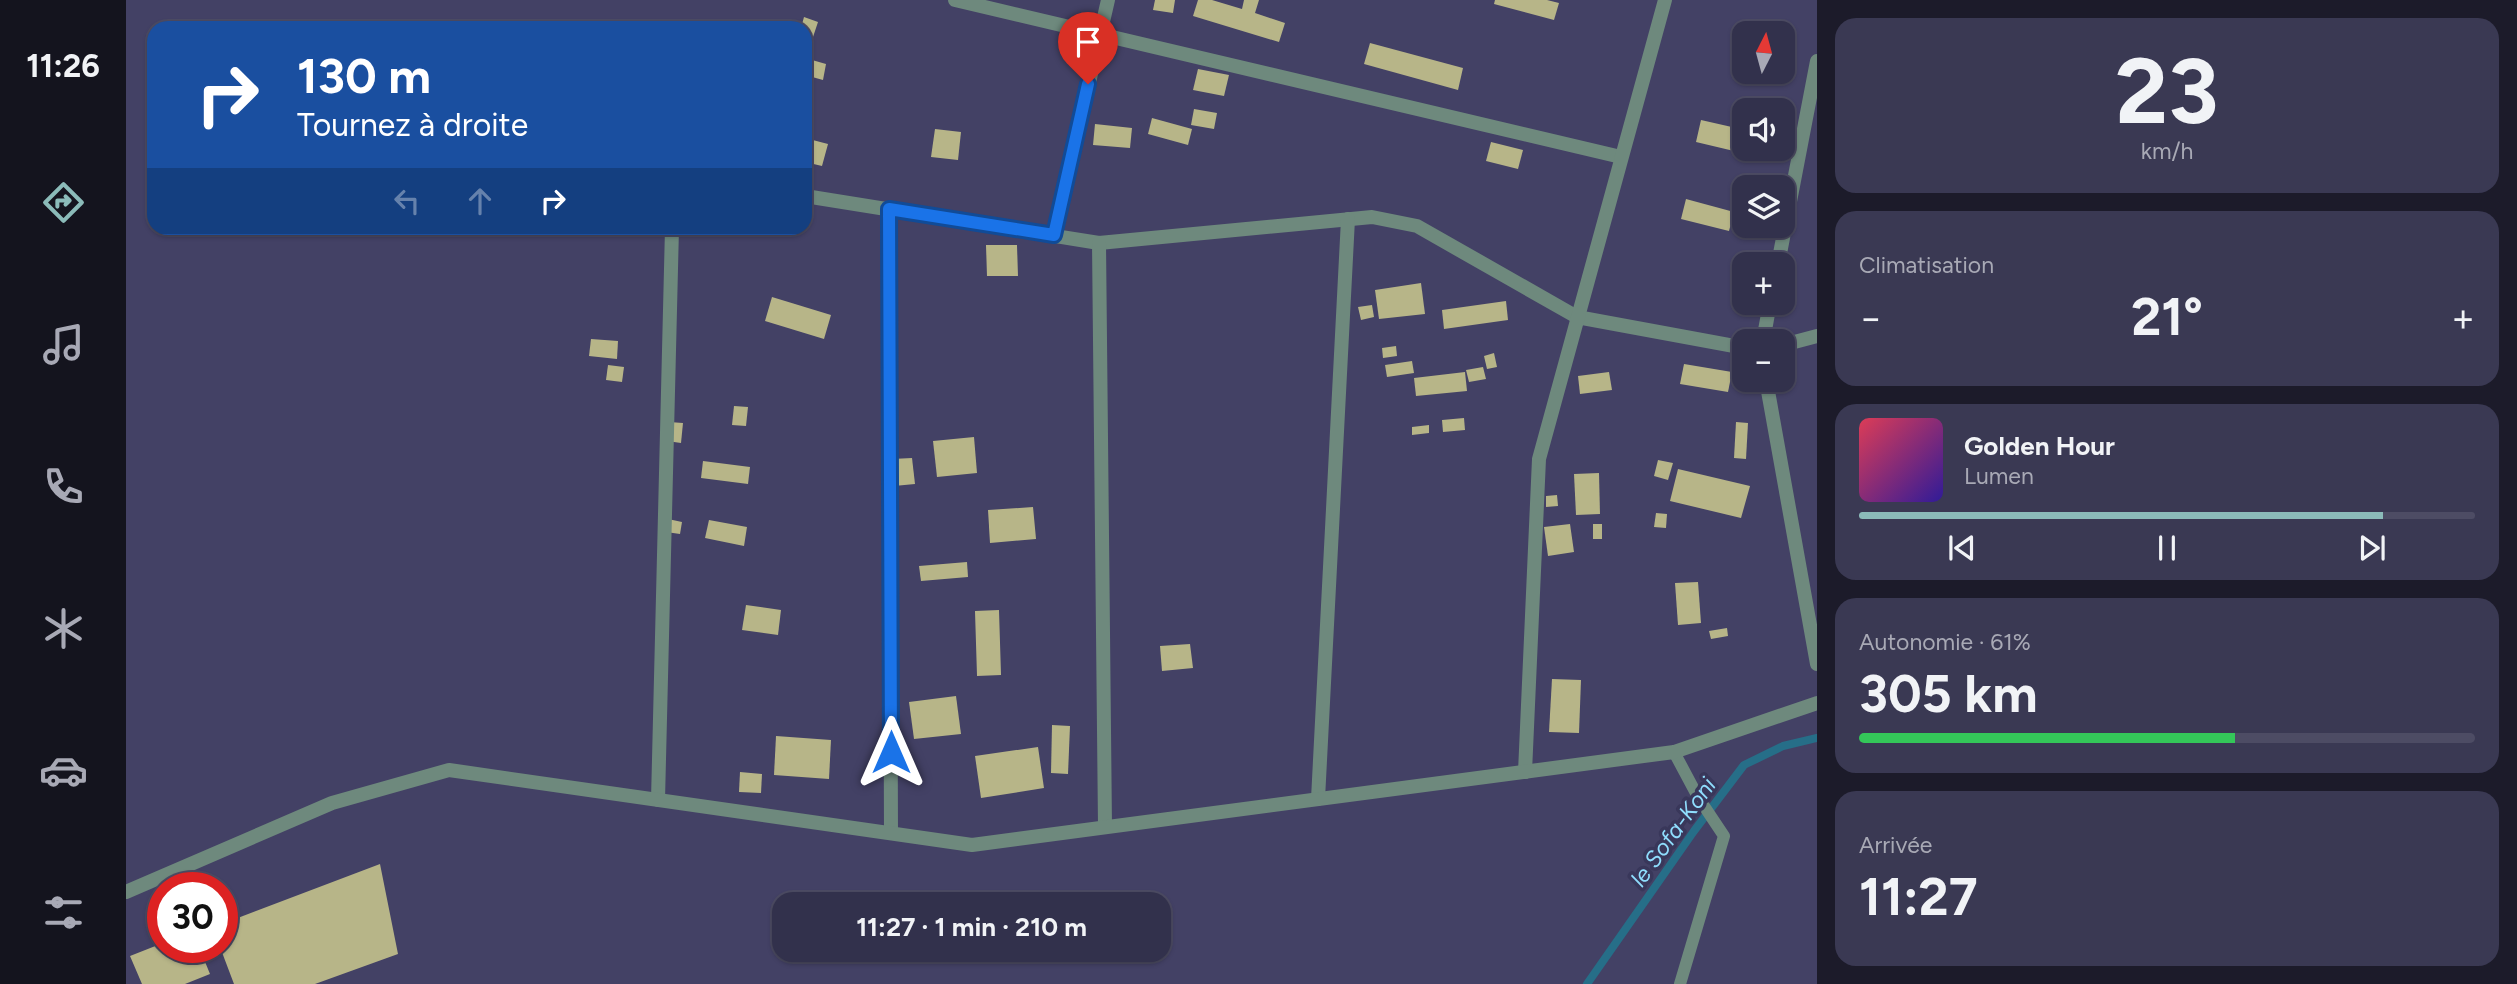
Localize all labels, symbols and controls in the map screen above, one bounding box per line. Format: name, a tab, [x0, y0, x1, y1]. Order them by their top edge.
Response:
pin	[1058, 12.0, 1118, 84]
north arrow	[1732, 21, 1796, 84]
map controls	[1732, 21, 1795, 392]
icon: arrive	[1069, 23, 1107, 61]
text: 23	[2115, 37, 2219, 146]
text: 130 m	[297, 46, 431, 105]
text: 11:26	[26, 47, 100, 85]
icon: right	[182, 49, 273, 140]
button: sound	[1732, 98, 1795, 161]
text: Tournez à droite	[297, 106, 528, 144]
text: km/h	[2141, 137, 2193, 165]
button: layers	[1732, 175, 1795, 238]
icon: directions	[39, 178, 88, 227]
icon: left	[388, 182, 426, 220]
icon: ahead	[461, 182, 499, 220]
icon: right	[534, 182, 572, 220]
text: Climatisation	[1859, 251, 1994, 279]
button: +	[1732, 252, 1795, 315]
text: 21°	[2131, 286, 2203, 348]
text: −	[1859, 295, 1883, 341]
text: +	[2451, 295, 2475, 341]
icon: music	[39, 320, 88, 369]
button: −	[1732, 329, 1795, 392]
text: Golden Hour	[1964, 430, 2115, 462]
icon: phone	[39, 462, 88, 511]
text: Lumen	[1964, 462, 2034, 490]
icon: previous	[1943, 529, 1981, 567]
icon: pause	[2148, 529, 2186, 567]
icon: next	[2353, 529, 2391, 567]
icon: climate	[39, 604, 88, 653]
text: Autonomie · 61%	[1859, 628, 2031, 656]
text: 305 km	[1859, 663, 2038, 725]
position arrow	[854, 715, 928, 789]
icon: car	[39, 746, 88, 795]
water label: le Sofa-Koni	[1624, 772, 1722, 892]
text: Arrivée	[1859, 831, 1932, 859]
text: 11:27	[1859, 866, 1978, 928]
speed limit sign: 30	[147, 872, 238, 963]
icon: filters	[39, 888, 88, 937]
text: 11:27 · 1 min · 210 m	[856, 911, 1087, 943]

